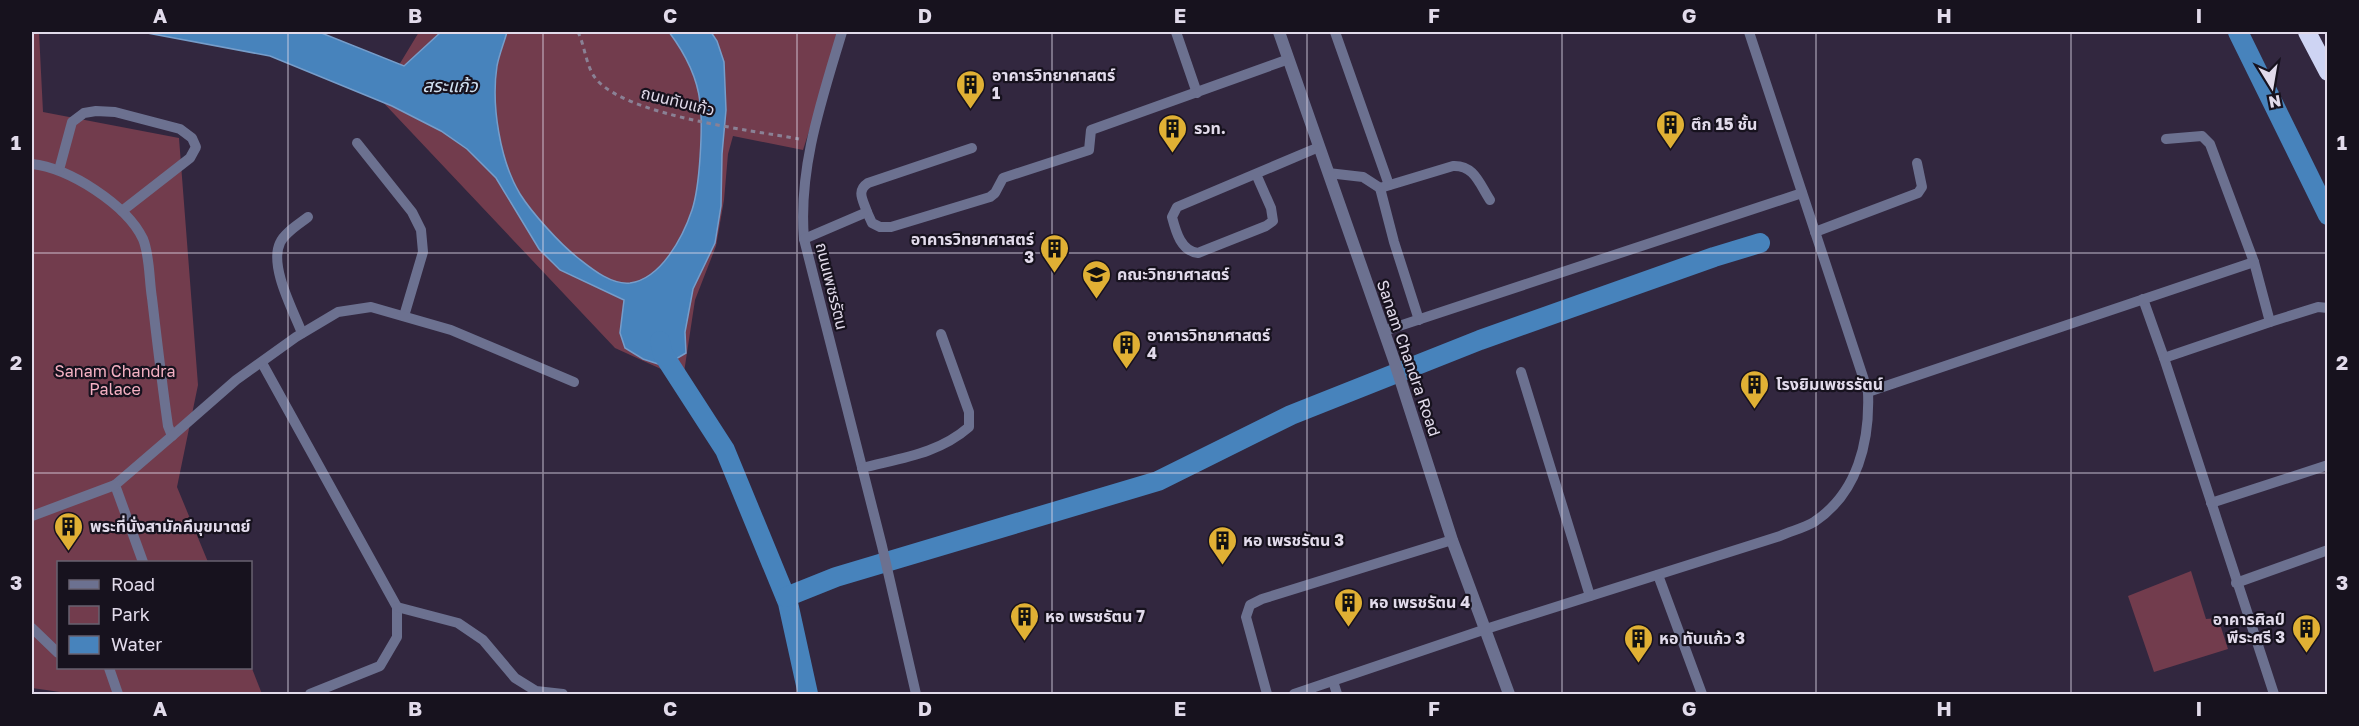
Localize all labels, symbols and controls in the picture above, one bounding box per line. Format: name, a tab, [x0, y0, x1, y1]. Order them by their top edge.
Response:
text: A	[153, 3, 167, 27]
text: B	[408, 3, 422, 27]
text: C	[663, 3, 677, 27]
text: D	[918, 3, 932, 27]
text: E	[1174, 3, 1186, 27]
text: F	[1428, 3, 1440, 27]
text: G	[1682, 3, 1696, 27]
text: H	[1936, 3, 1952, 27]
text: I	[2196, 3, 2202, 27]
north arrow	[2242, 57, 2302, 117]
place label: อาคารวิทยาศาสตร์ 1	[992, 65, 1116, 103]
building icon: อาคารวิทยาศาสตร์ 1	[955, 68, 987, 110]
water label: สระแก้ว	[422, 74, 479, 96]
street label: ถนนทับแก้ว	[639, 82, 717, 120]
text: N	[2267, 91, 2283, 113]
building icon: ตึก 15 ชั้น	[1654, 108, 1686, 150]
building icon: รวท.	[1157, 112, 1189, 154]
place label: ตึก 15 ชั้น	[1691, 114, 1757, 134]
place label: รวท.	[1194, 118, 1226, 138]
text: 1	[11, 130, 21, 154]
text: 1	[2337, 130, 2347, 154]
place label: อาคารวิทยาศาสตร์ 3	[911, 229, 1034, 267]
building icon: อาคารวิทยาศาสตร์ 3	[1039, 232, 1071, 274]
street label: ถนนเพชรรัตน	[812, 240, 852, 332]
school or university icon: คณะวิทยาศาสตร์	[1080, 258, 1112, 300]
place label: คณะวิทยาศาสตร์	[1117, 264, 1230, 284]
street label: Sanam Chandra Road	[1373, 277, 1445, 439]
place label: อาคารวิทยาศาสตร์ 4	[1147, 325, 1271, 363]
building icon: อาคารวิทยาศาสตร์ 4	[1110, 328, 1142, 370]
text: 2	[10, 350, 22, 374]
text: 2	[2336, 350, 2348, 374]
park label: Sanam Chandra Palace	[55, 361, 175, 399]
building icon: โรงยิมเพชรรัตน์	[1739, 368, 1771, 410]
place label: โรงยิมเพชรรัตน์	[1776, 374, 1883, 394]
building icon: พระที่นั่งสามัคคีมุขมาตย์	[53, 510, 85, 552]
place label: พระที่นั่งสามัคคีมุขมาตย์	[90, 515, 251, 536]
building icon: หอ เพรชรัตน 3	[1206, 524, 1238, 566]
place label: หอ เพรชรัตน 3	[1243, 530, 1344, 550]
legend	[57, 561, 252, 669]
text: 3	[10, 570, 22, 594]
text: 3	[2336, 570, 2348, 594]
text: Road	[111, 573, 155, 595]
building icon: หอ เพรชรัตน 4	[1332, 586, 1364, 628]
place label: หอ เพรชรัตน 4	[1369, 592, 1470, 612]
building icon: หอ เพรชรัตน 7	[1008, 600, 1040, 642]
text: Park	[111, 603, 150, 625]
place label: หอ เพรชรัตน 7	[1045, 606, 1145, 626]
place label: อาคารศิลป์ พีระศรี 3	[2213, 609, 2285, 647]
building icon: อาคารศิลป์ พีระศรี 3	[2290, 612, 2322, 654]
building icon: หอ ทับแก้ว 3	[1622, 622, 1654, 664]
place label: หอ ทับแก้ว 3	[1659, 628, 1745, 648]
text: Water	[111, 633, 162, 655]
text: A	[153, 696, 167, 720]
text: B	[408, 696, 422, 720]
text: C	[663, 696, 677, 720]
text: D	[918, 696, 932, 720]
text: E	[1174, 696, 1186, 720]
text: F	[1428, 696, 1440, 720]
text: G	[1682, 696, 1696, 720]
text: H	[1936, 696, 1952, 720]
text: I	[2196, 696, 2202, 720]

